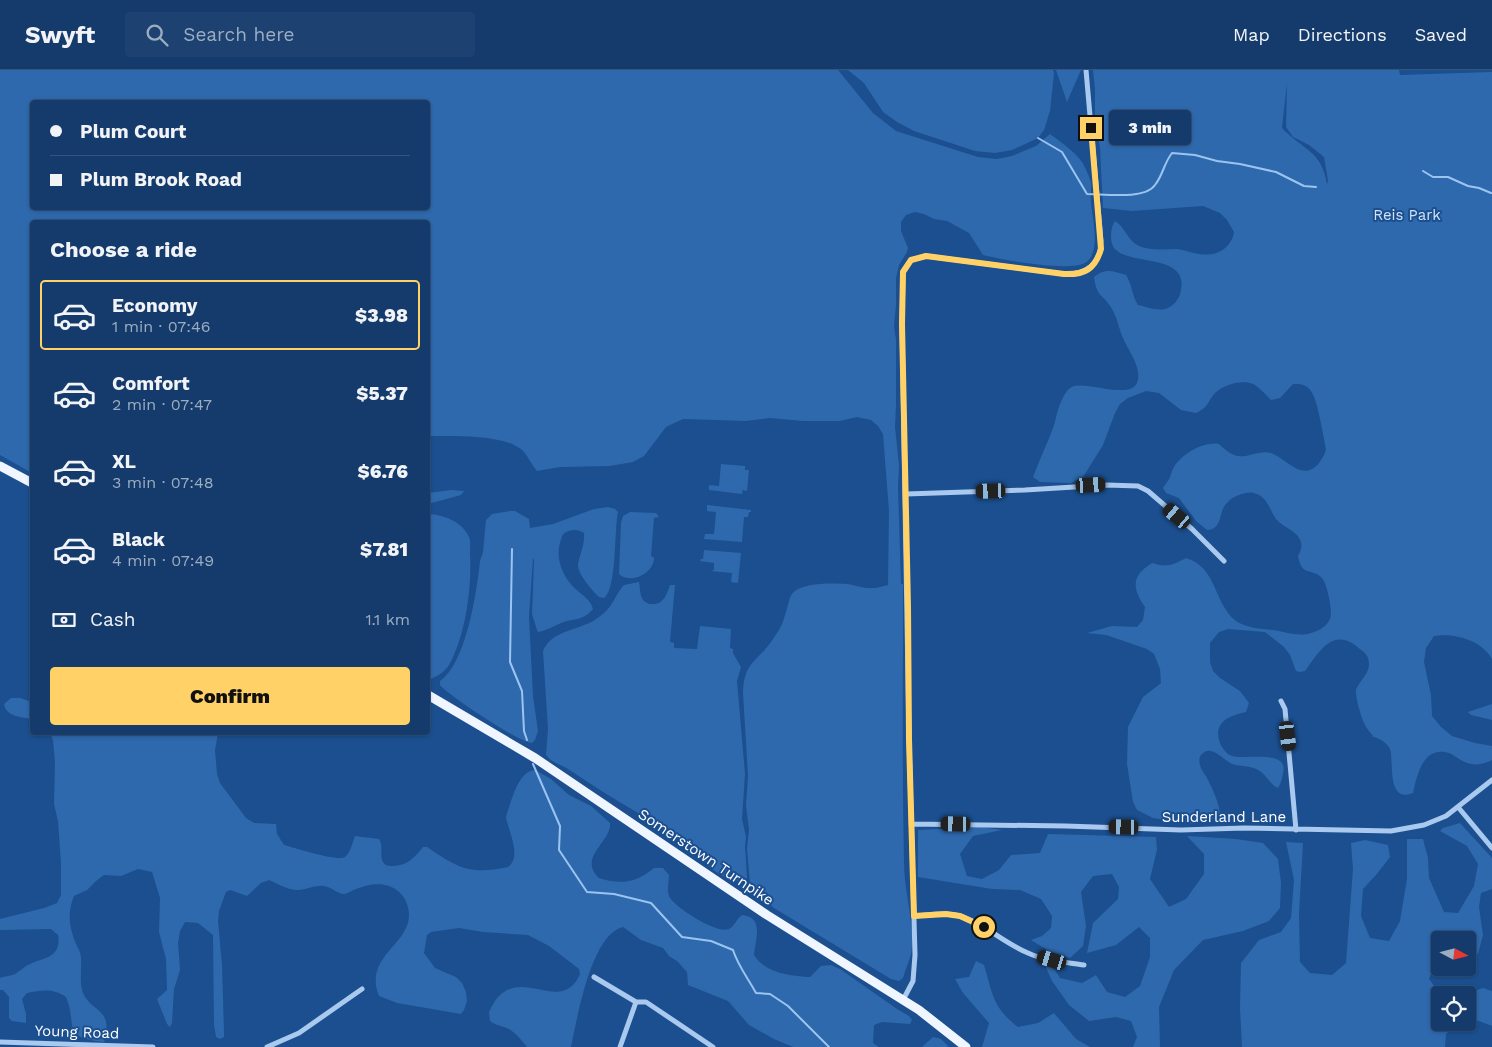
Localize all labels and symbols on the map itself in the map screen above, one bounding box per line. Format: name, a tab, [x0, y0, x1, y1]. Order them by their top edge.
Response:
callout: 3 min	[1108, 110, 1191, 146]
route end	[1080, 117, 1102, 139]
park label: Reis Park	[1373, 206, 1441, 224]
car	[1075, 477, 1106, 493]
car	[975, 483, 1006, 499]
car	[1160, 501, 1193, 531]
car	[1278, 720, 1297, 752]
street label: Somerstown Turnpike	[635, 805, 777, 909]
street label: Sunderland Lane	[1162, 808, 1286, 826]
car	[940, 816, 971, 832]
car	[1108, 819, 1139, 835]
route start	[973, 916, 995, 938]
north arrow	[1431, 931, 1476, 976]
car	[1035, 948, 1068, 972]
street label: Young Road	[34, 1022, 120, 1042]

